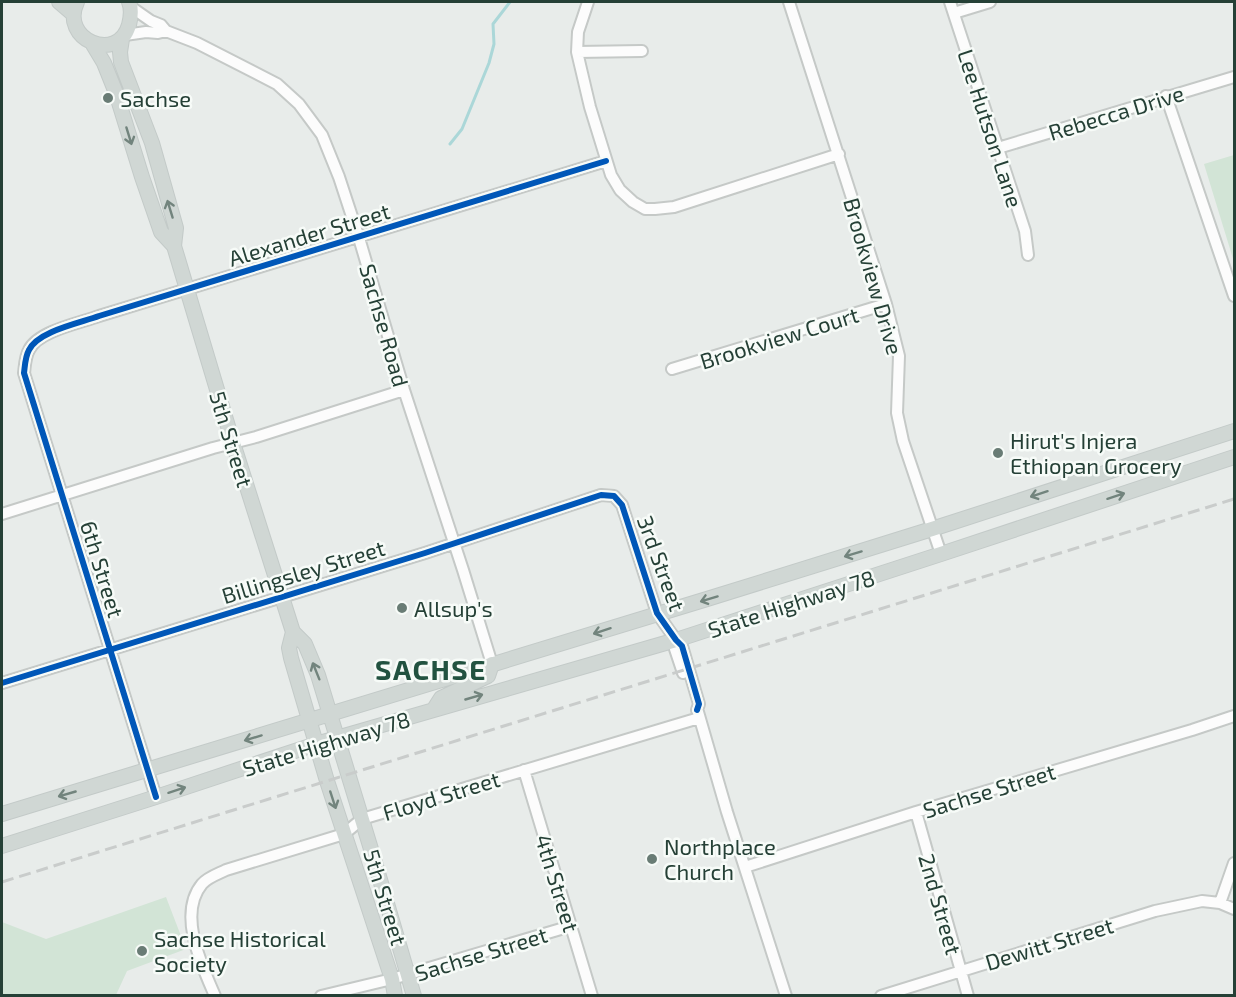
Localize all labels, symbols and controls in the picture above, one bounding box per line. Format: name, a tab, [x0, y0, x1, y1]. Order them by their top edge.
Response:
street label: Lee Hutson Lane	[953, 46, 1029, 210]
street label: Rebecca Drive	[1045, 79, 1187, 145]
place label: Sachse	[120, 85, 191, 111]
marker: Sachse	[101, 91, 115, 105]
one-way arrow	[125, 126, 136, 145]
street label: Brookview Drive	[839, 194, 909, 358]
street label: Alexander Street	[225, 197, 393, 271]
one-way arrow	[164, 200, 175, 219]
street label: Sachse Road	[355, 261, 415, 389]
street label: Brookview Court	[696, 300, 862, 374]
street label: 5th Street	[205, 388, 259, 490]
place label: Hirut's Injera Ethiopan Grocery	[1010, 427, 1182, 478]
marker: Hirut's Injera Ethiopan Grocery	[991, 446, 1005, 460]
one-way arrow	[1030, 490, 1049, 501]
one-way arrow	[1106, 490, 1125, 501]
street label: 3rd Street	[633, 512, 691, 614]
street label: 6th Street	[76, 517, 130, 621]
street label: Billingsley Street	[218, 534, 388, 608]
one-way arrow	[844, 549, 863, 560]
street label: State Highway 78	[704, 564, 878, 642]
one-way arrow	[700, 594, 719, 605]
place label: Allsup's	[414, 595, 493, 621]
marker: Allsup's	[395, 601, 409, 615]
one-way arrow	[593, 626, 612, 637]
district label: SACHSE	[375, 652, 487, 686]
one-way arrow	[310, 662, 321, 680]
one-way arrow	[464, 691, 483, 703]
street label: State Highway 78	[239, 705, 413, 781]
one-way arrow	[244, 733, 263, 744]
street label: Sachse Street	[920, 758, 1058, 822]
street label: Floyd Street	[379, 765, 503, 825]
one-way arrow	[168, 784, 186, 795]
one-way arrow	[58, 789, 77, 800]
one-way arrow	[329, 790, 340, 809]
street label: 4th Street	[531, 831, 585, 935]
place label: Northplace Church	[664, 833, 776, 884]
street label: 5th Street	[359, 846, 413, 948]
street label: 2nd Street	[914, 851, 968, 957]
marker: Northplace Church	[645, 852, 659, 866]
street label: Dewitt Street	[982, 911, 1116, 975]
street label: Sachse Street	[412, 921, 550, 985]
place label: Sachse Historical Society	[154, 925, 326, 976]
marker: Sachse Historical Society	[135, 944, 149, 958]

